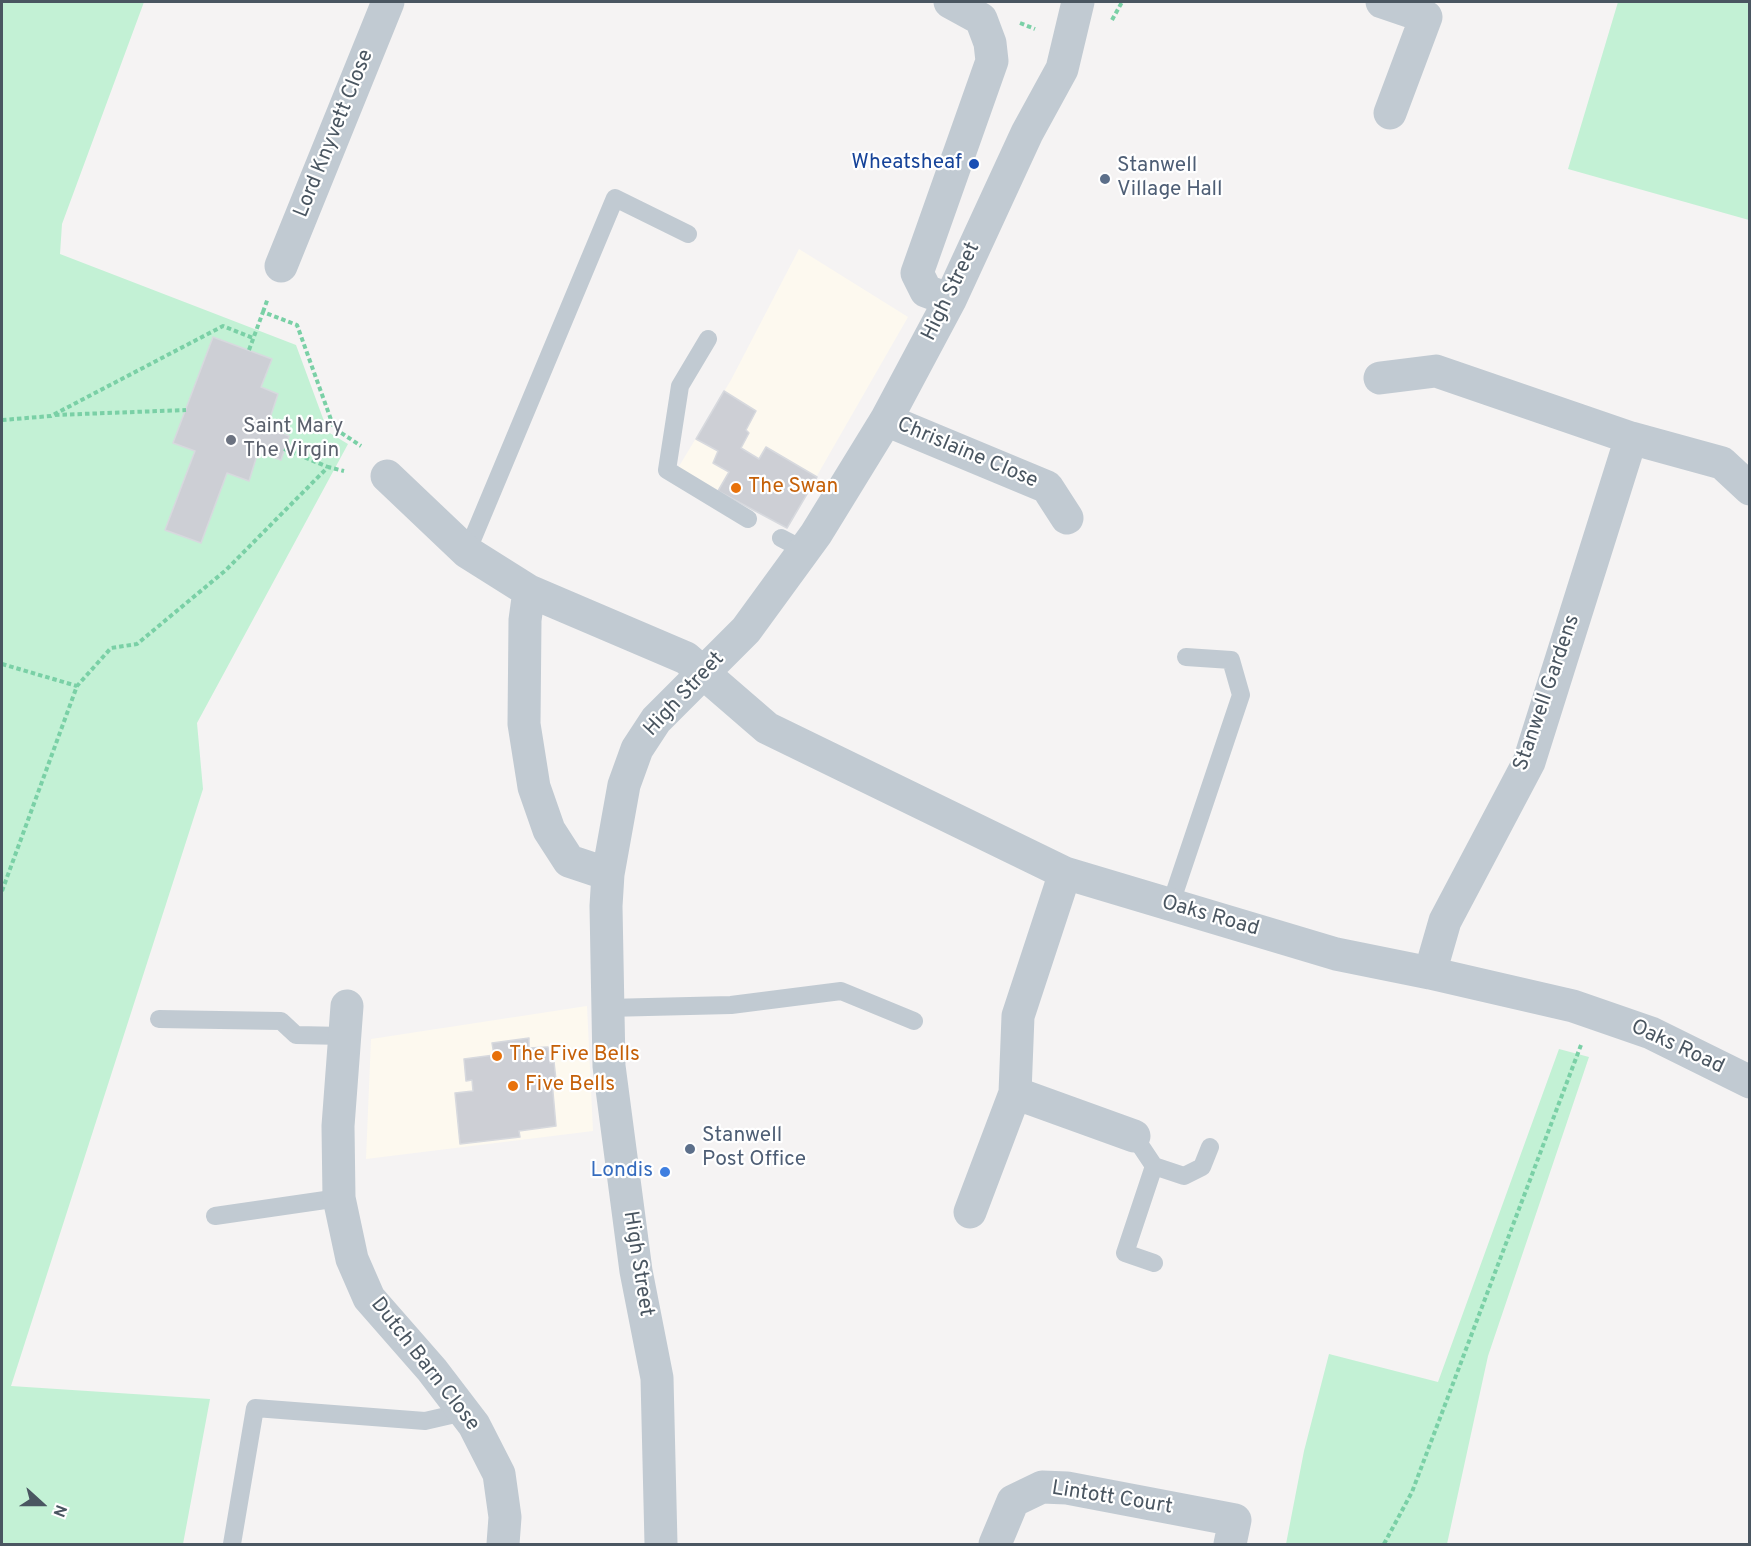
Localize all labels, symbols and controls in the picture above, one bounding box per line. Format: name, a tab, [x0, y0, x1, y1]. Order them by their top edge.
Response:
street label: Lord Knyvett Close	[290, 46, 380, 222]
place label: Wheatsheaf	[851, 151, 962, 177]
place label: Stanwell Village Hall	[1117, 154, 1222, 204]
marker: Wheatsheaf	[967, 157, 981, 171]
marker: Stanwell Village Hall	[1098, 172, 1112, 186]
street label: High Street	[917, 239, 987, 345]
street label: Chrislaine Close	[893, 413, 1041, 495]
place label: Saint Mary The Virgin	[243, 415, 343, 465]
marker: Saint Mary The Virgin	[224, 433, 238, 447]
place label: The Swan	[748, 475, 838, 501]
marker: The Swan	[729, 481, 743, 495]
street label: Stanwell Gardens	[1509, 612, 1587, 774]
street label: High Street	[639, 647, 731, 743]
street label: Oaks Road	[1158, 891, 1262, 943]
street label: Oaks Road	[1626, 1015, 1728, 1081]
place label: The Five Bells	[509, 1043, 640, 1069]
marker: The Five Bells	[490, 1049, 504, 1063]
place label: Five Bells	[525, 1073, 615, 1099]
marker: Five Bells	[506, 1079, 520, 1093]
place label: Stanwell Post Office	[702, 1124, 806, 1174]
marker: Stanwell Post Office	[683, 1142, 697, 1156]
place label: Londis	[591, 1159, 653, 1185]
marker: Londis	[658, 1165, 672, 1179]
street label: High Street	[616, 1209, 658, 1319]
street label: Dutch Barn Close	[364, 1293, 484, 1437]
north arrow	[12, 1474, 72, 1534]
street label: Lintott Court	[1050, 1477, 1174, 1521]
text: N	[47, 1501, 70, 1519]

